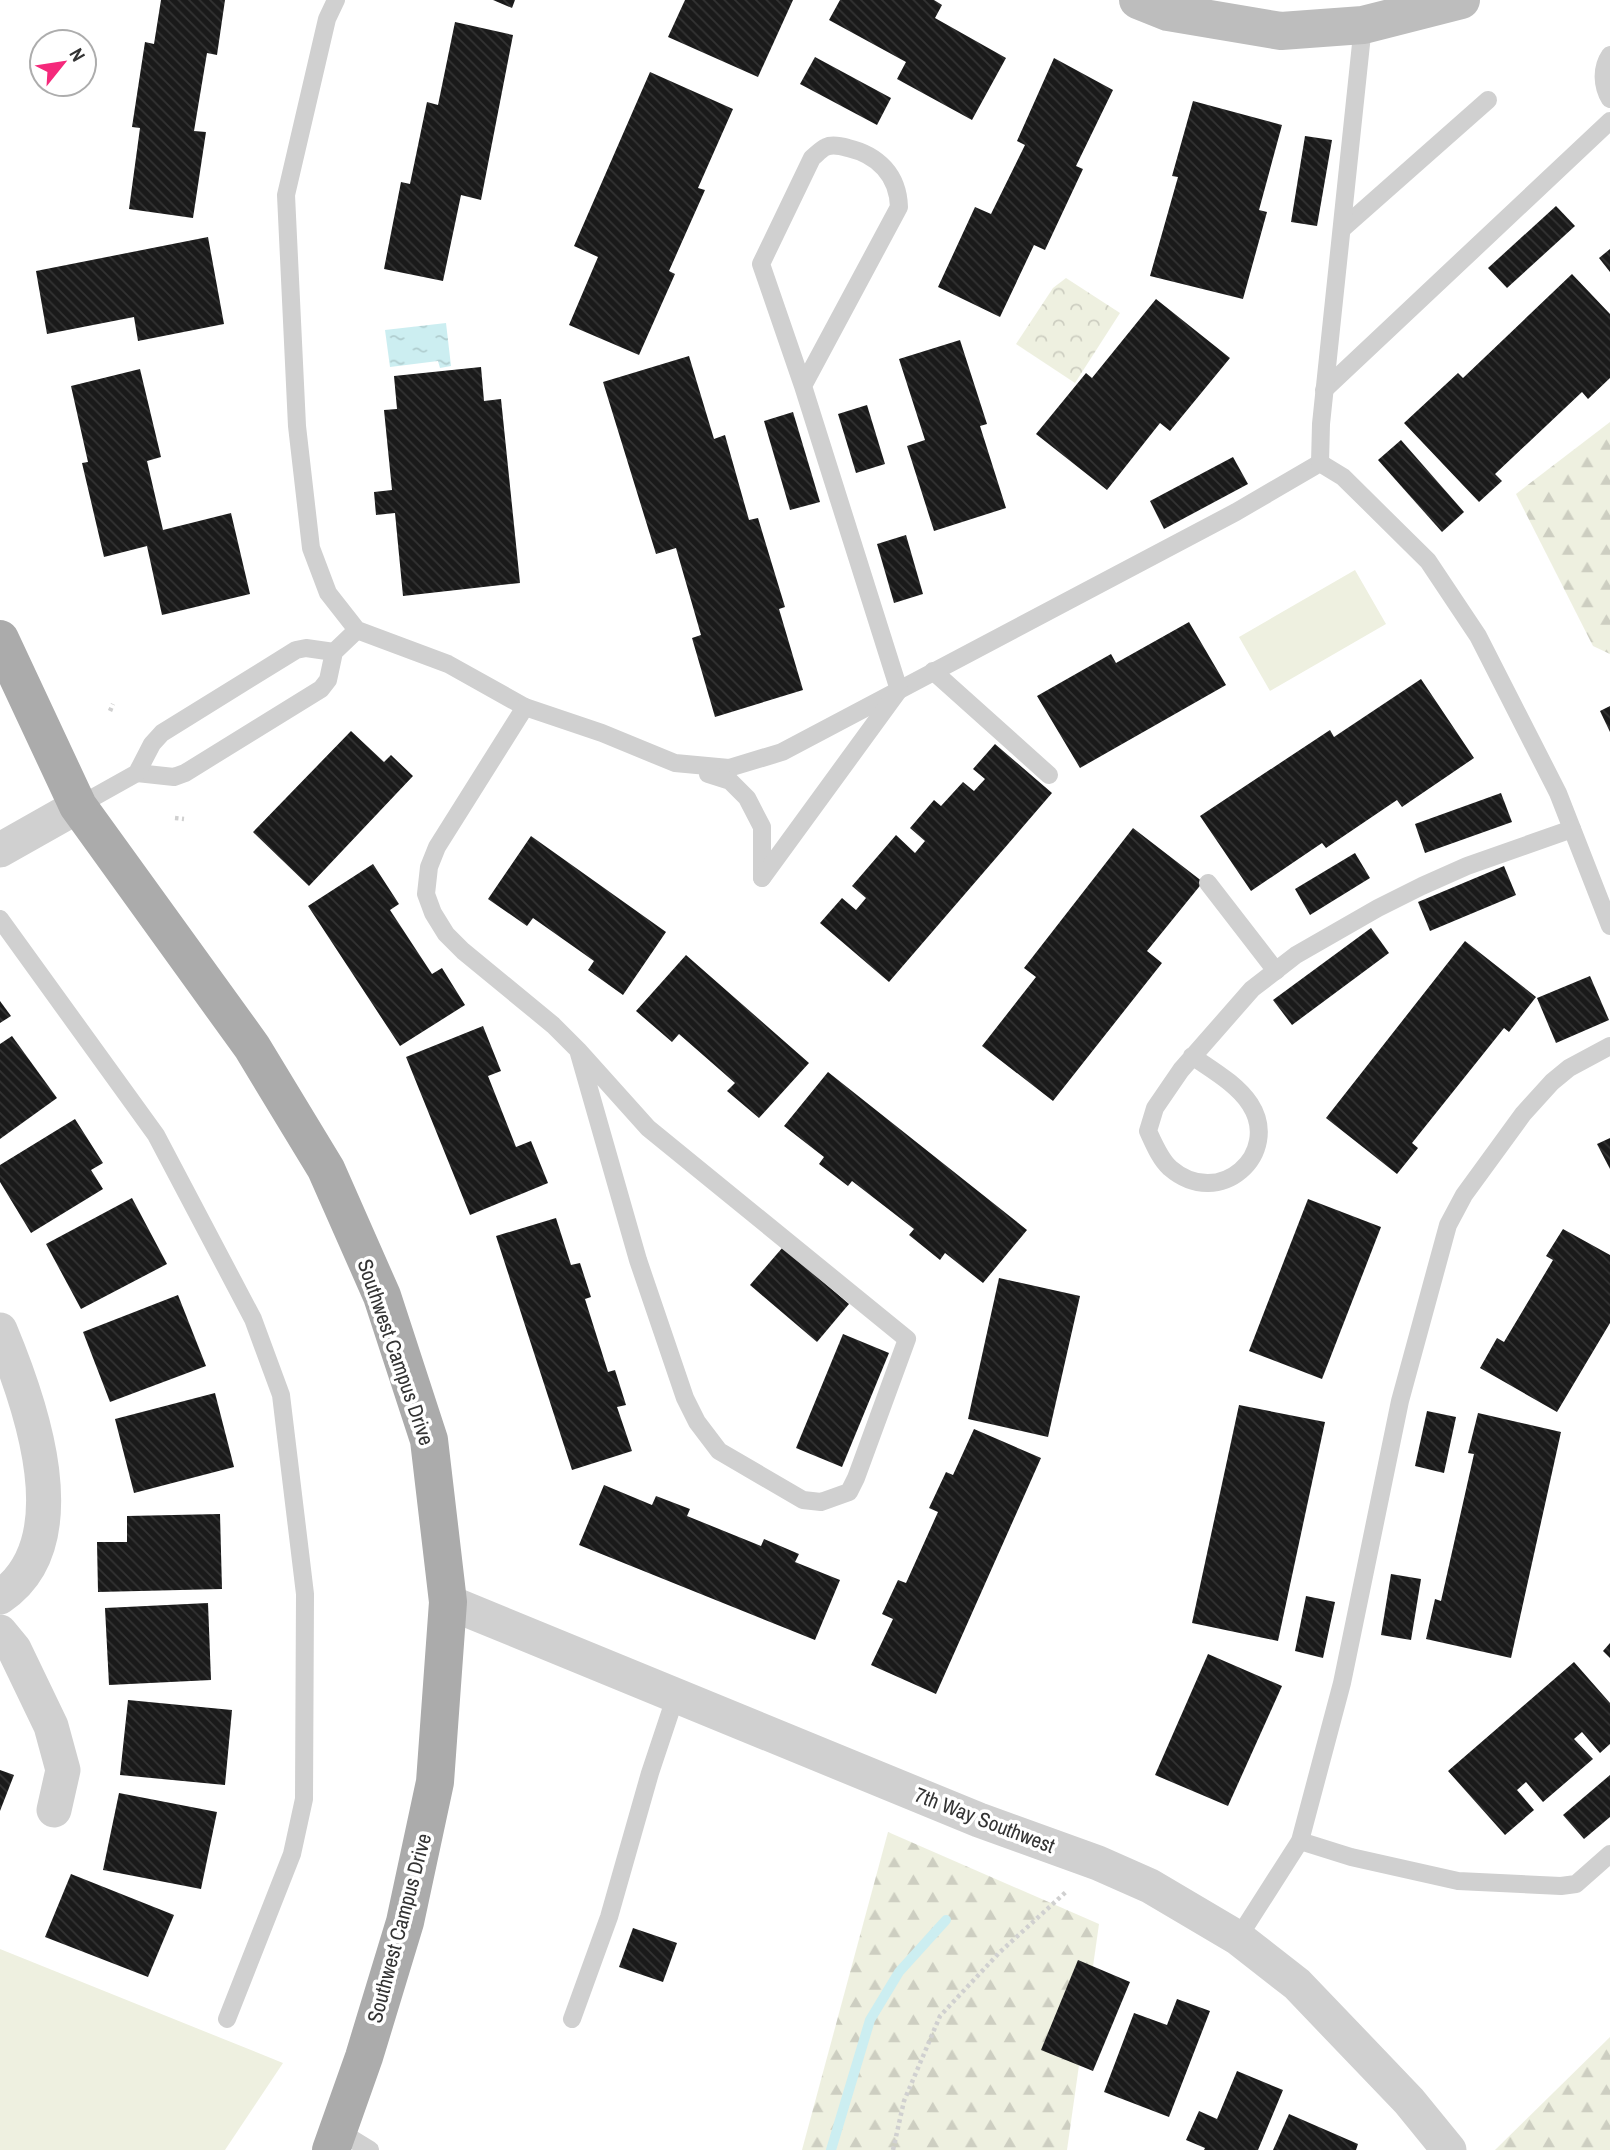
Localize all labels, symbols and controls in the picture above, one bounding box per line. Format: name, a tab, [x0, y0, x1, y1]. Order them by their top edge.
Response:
north arrow	[28, 28, 98, 98]
text: N	[64, 43, 92, 66]
street label: Southwest Campus Drive	[351, 1255, 441, 1449]
street label: 7th Way Southwest	[911, 1780, 1059, 1860]
street label: Southwest Campus Drive	[360, 1830, 438, 2026]

